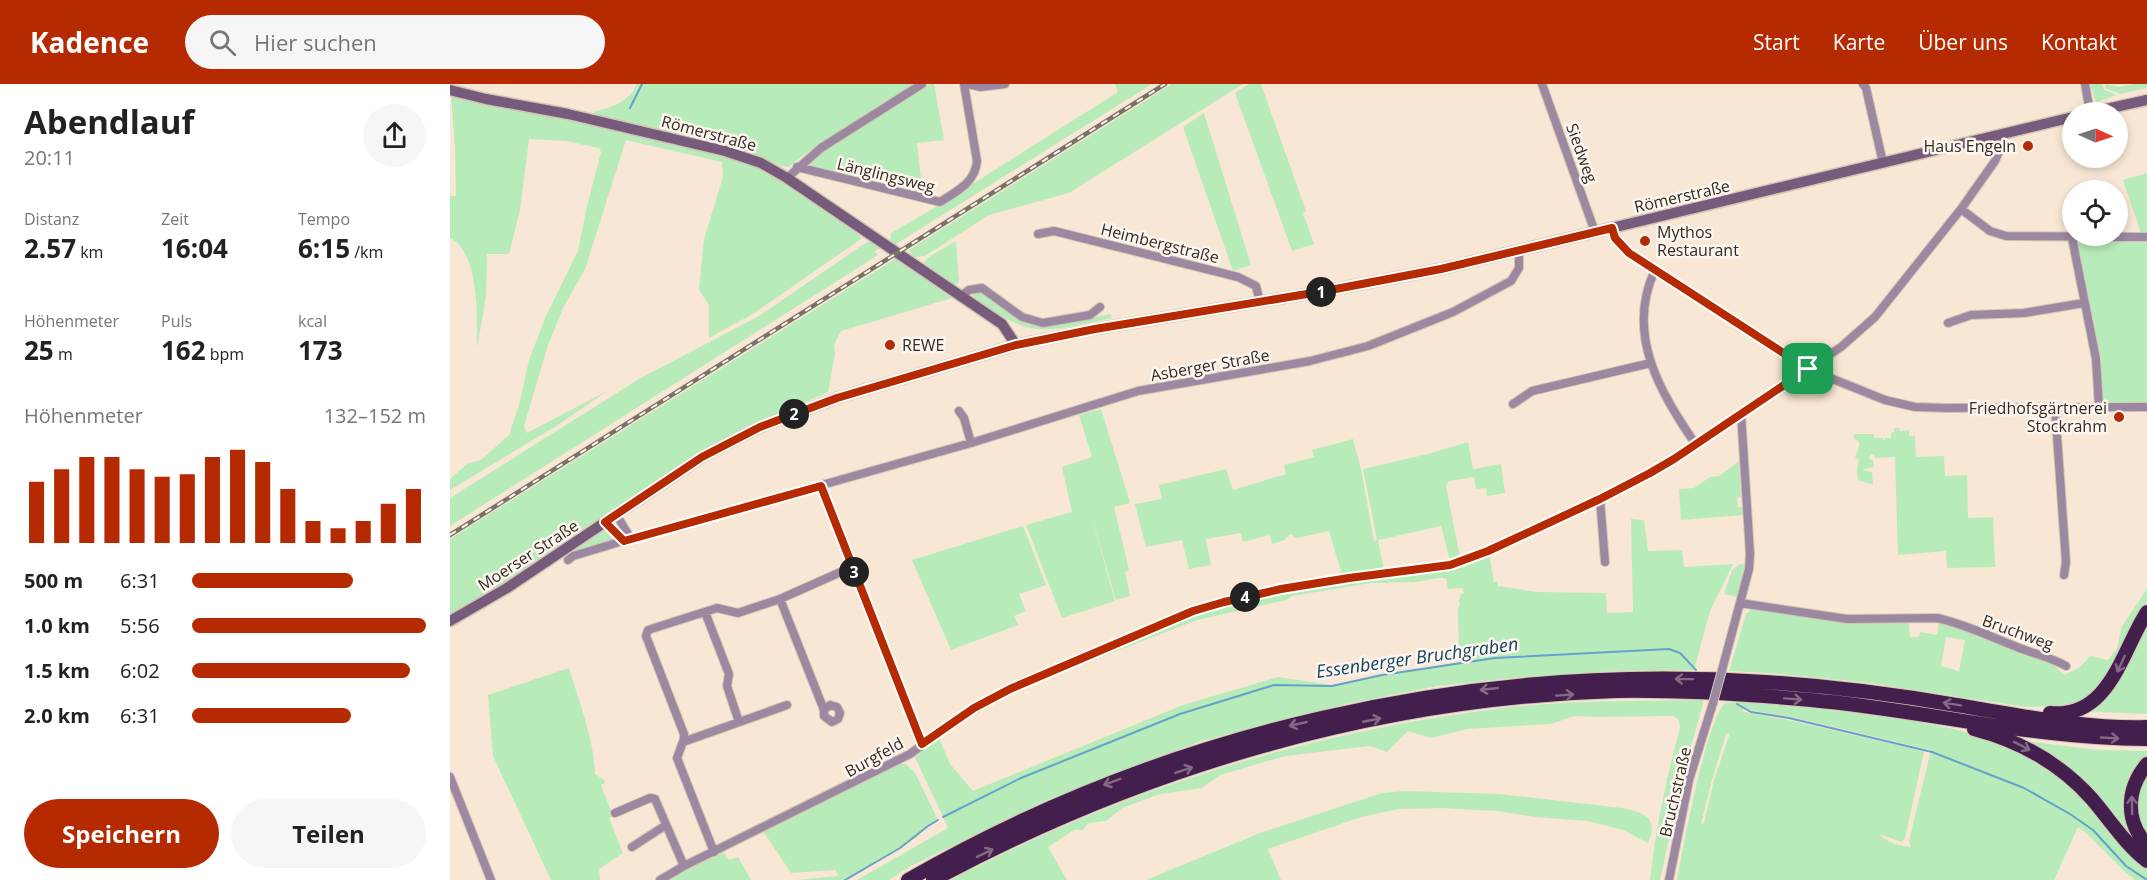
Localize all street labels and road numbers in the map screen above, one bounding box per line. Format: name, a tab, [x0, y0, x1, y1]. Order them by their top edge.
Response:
street label: Römerstraße	[659, 110, 759, 156]
street label: Siedweg	[1561, 120, 1603, 186]
street label: Länglingsweg	[835, 152, 937, 198]
street label: Römerstraße	[1632, 174, 1732, 218]
street label: Heimbergstraße	[1098, 218, 1222, 268]
street label: Asberger Straße	[1149, 344, 1271, 386]
street label: Moerser Straße	[473, 514, 583, 596]
street label: Bruchweg	[1979, 609, 2057, 655]
street label: Burgfeld	[841, 732, 907, 782]
street label: Bruchstraße	[1654, 745, 1696, 839]

